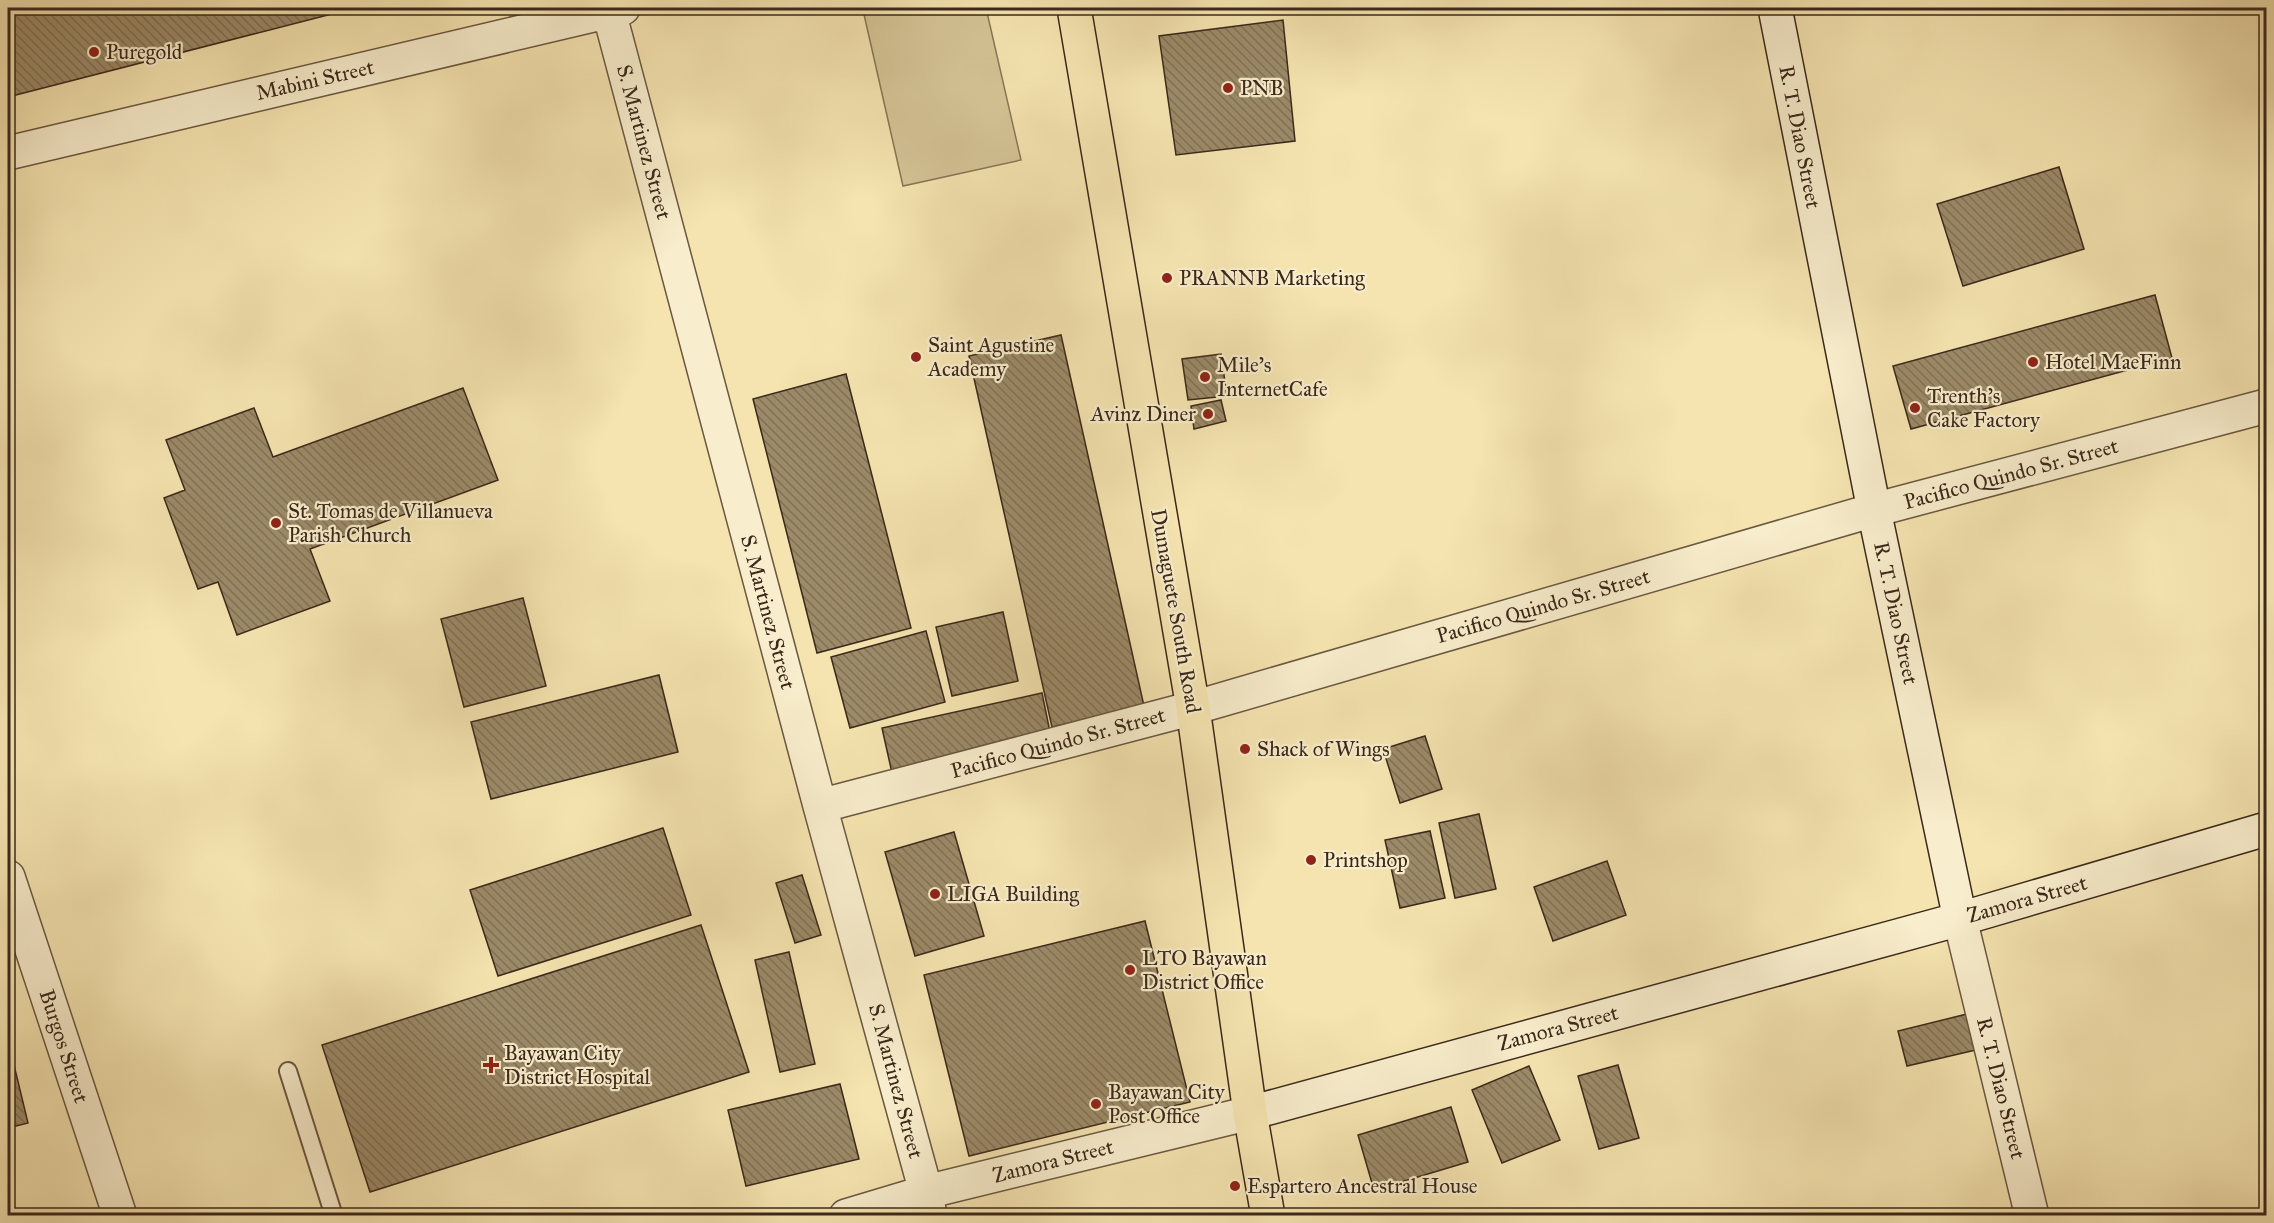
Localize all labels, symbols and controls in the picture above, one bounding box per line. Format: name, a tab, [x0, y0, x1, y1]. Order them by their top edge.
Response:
place label: Puregold	[106, 39, 183, 65]
marker: Puregold	[87, 45, 101, 59]
street label: Mabini Street	[253, 54, 377, 106]
street label: S. Martinez Street	[611, 62, 677, 223]
street label: R. T. Diao Street	[1773, 63, 1827, 211]
place label: PNB	[1240, 75, 1284, 101]
marker: PNB	[1221, 81, 1235, 95]
place label: PRANNB Marketing	[1179, 265, 1365, 291]
marker: PRANNB Marketing	[1160, 271, 1174, 285]
place label: Saint Agustine Academy	[927, 332, 1055, 382]
place label: Hotel MaeFinn	[2045, 349, 2181, 375]
marker: Saint Agustine Academy	[909, 350, 923, 364]
place label: Mile's InternetCafe	[1217, 352, 1328, 402]
marker: Hotel MaeFinn	[2026, 355, 2040, 369]
marker: Mile's InternetCafe	[1198, 370, 1212, 384]
place label: Trenth's Cake Factory	[1927, 383, 2041, 433]
place label: Avinz Diner	[1090, 401, 1196, 427]
marker: Trenth's Cake Factory	[1908, 401, 1922, 415]
marker: Avinz Diner	[1201, 407, 1215, 421]
street label: Pacifico Quindo Sr. Street	[1901, 433, 2122, 515]
place label: St. Tomas de Villanueva Parish Church	[288, 498, 493, 548]
street label: Dumaguete South Road	[1145, 507, 1207, 716]
marker: St. Tomas de Villanueva Parish Church	[269, 516, 283, 530]
street label: S. Martinez Street	[735, 532, 801, 693]
street label: R. T. Diao Street	[1868, 539, 1924, 687]
street label: Pacifico Quindo Sr. Street	[1433, 563, 1653, 649]
street label: Pacifico Quindo Sr. Street	[948, 702, 1169, 784]
place label: Shack of Wings	[1257, 736, 1390, 762]
marker: Shack of Wings	[1238, 742, 1252, 756]
place label: Printshop	[1323, 847, 1408, 873]
marker: Printshop	[1304, 853, 1318, 867]
street label: Zamora Street	[1964, 869, 2091, 929]
place label: LIGA Building	[947, 881, 1079, 907]
marker: LIGA Building	[928, 887, 942, 901]
place label: LTO Bayawan District Office	[1142, 945, 1267, 995]
marker: LTO Bayawan District Office	[1123, 963, 1137, 977]
street label: Burgos Street	[33, 986, 95, 1107]
street label: Zamora Street	[1495, 999, 1622, 1057]
street label: S. Martinez Street	[863, 1001, 929, 1162]
street label: R. T. Diao Street	[1971, 1014, 2031, 1162]
place label: Bayawan City District Hospital	[504, 1040, 651, 1090]
marker: Bayawan City District Hospital	[482, 1056, 500, 1074]
place label: Bayawan City Post Office	[1108, 1079, 1226, 1129]
marker: Bayawan City Post Office	[1089, 1097, 1103, 1111]
street label: Zamora Street	[990, 1133, 1117, 1189]
place label: Espartero Ancestral House	[1247, 1173, 1478, 1199]
marker: Espartero Ancestral House	[1228, 1179, 1242, 1193]

